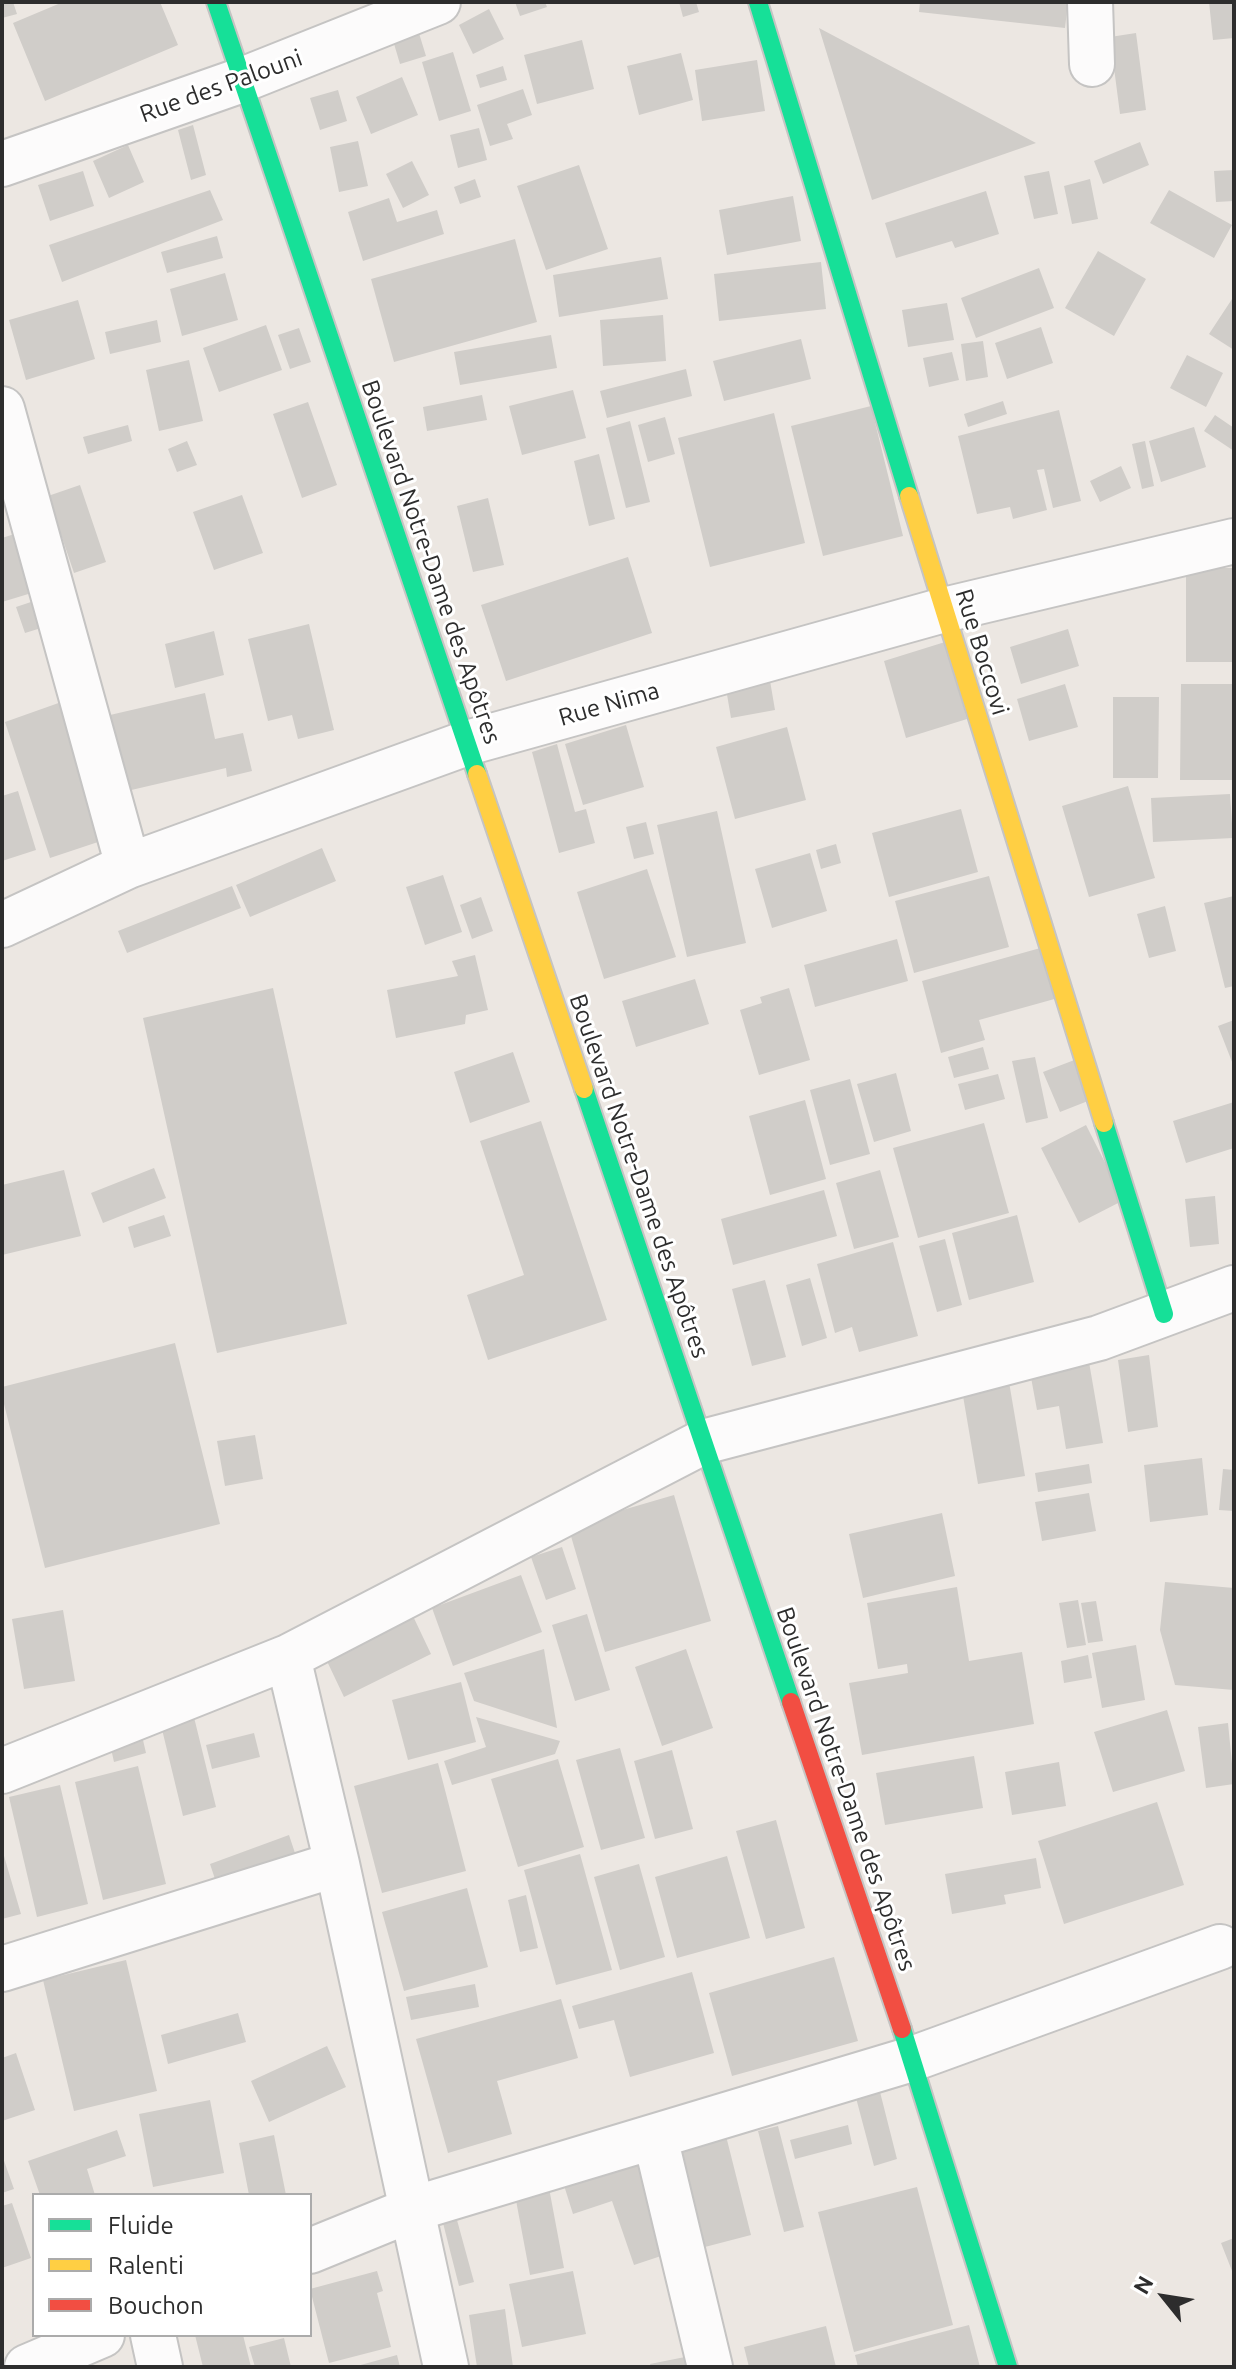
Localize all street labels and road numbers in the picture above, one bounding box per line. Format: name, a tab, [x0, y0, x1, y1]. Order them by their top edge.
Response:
street label: Rue des Palouni	[136, 43, 306, 129]
street label: Boulevard Notre-Dame des Apôtres	[355, 376, 507, 748]
street label: Rue Boccovi	[949, 585, 1015, 719]
street label: Rue Nima	[555, 676, 663, 732]
street label: Boulevard Notre-Dame des Apôtres	[563, 990, 715, 1362]
street label: Boulevard Notre-Dame des Apôtres	[770, 1603, 922, 1975]

